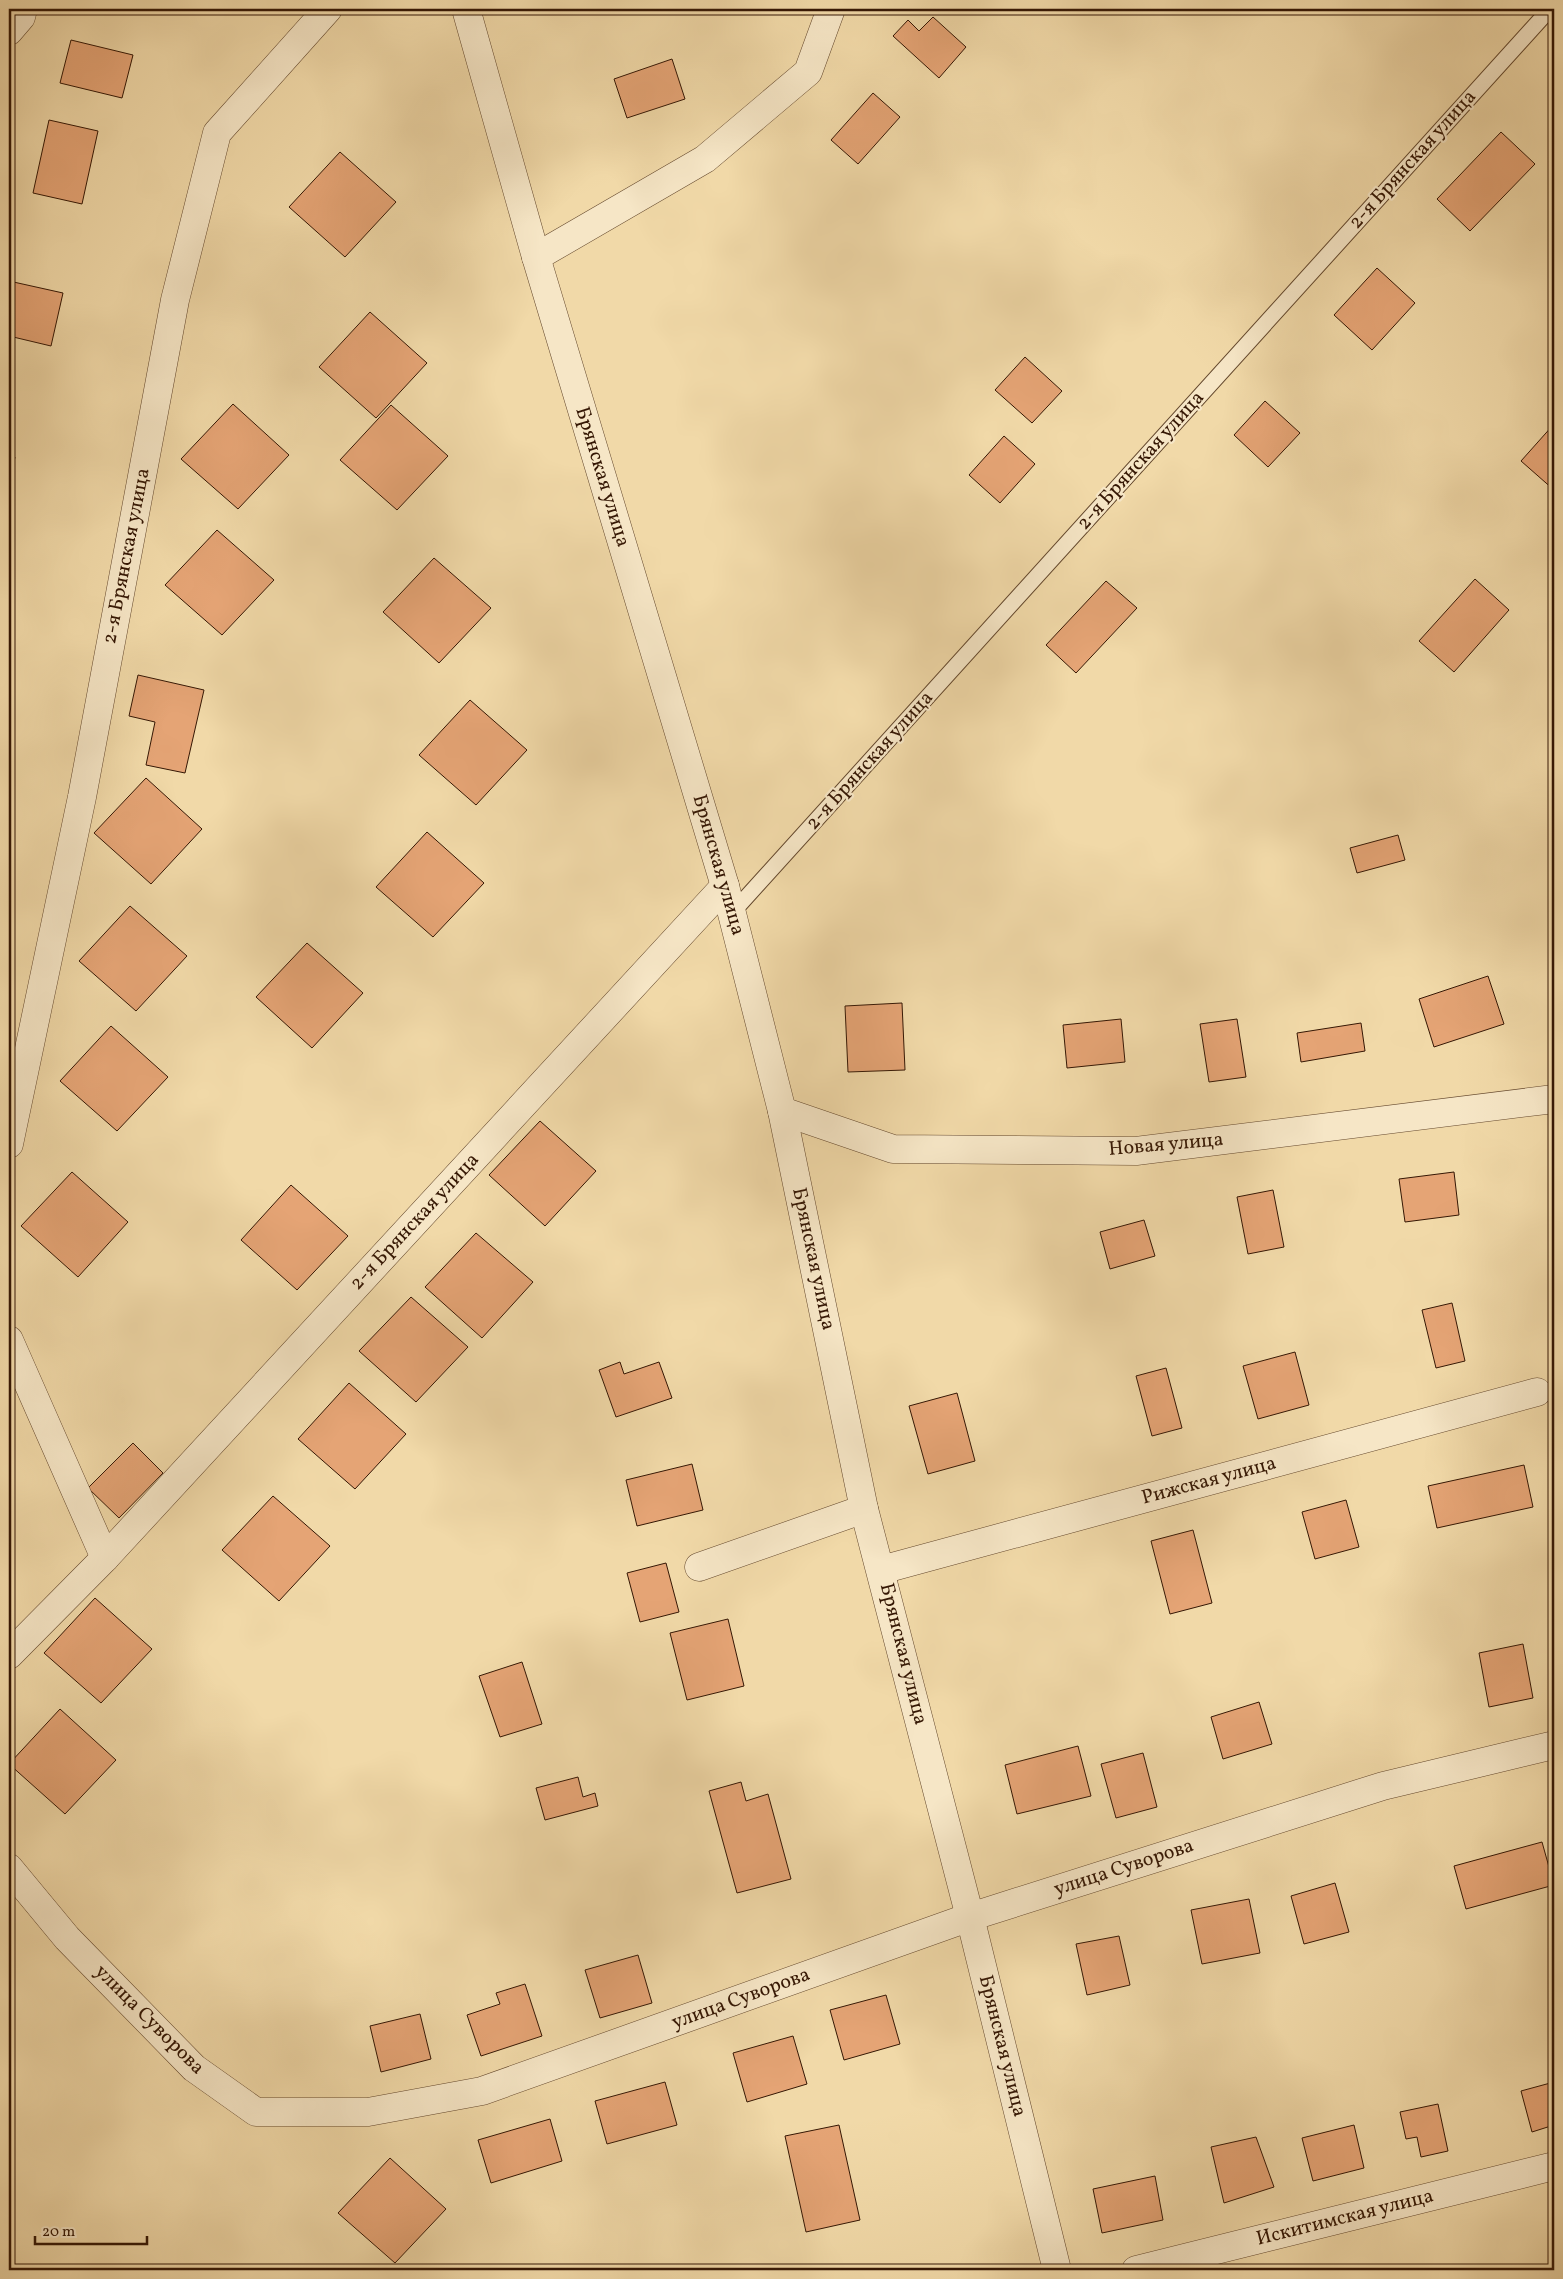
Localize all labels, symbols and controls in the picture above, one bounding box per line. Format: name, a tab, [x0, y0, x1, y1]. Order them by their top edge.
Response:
street label: 2-я Брянская улица	[1343, 84, 1483, 236]
street label: 2-я Брянская улица	[1071, 385, 1211, 537]
street label: Брянская улица	[567, 403, 637, 551]
street label: 2-я Брянская улица	[96, 466, 158, 646]
street label: 2-я Брянская улица	[800, 685, 940, 837]
street label: Брянская улица	[685, 791, 751, 939]
street label: Новая улица	[1107, 1126, 1225, 1164]
street label: 2-я Брянская улица	[344, 1147, 486, 1297]
street label: Брянская улица	[784, 1185, 842, 1333]
street label: Рижская улица	[1139, 1450, 1280, 1512]
street label: Брянская улица	[872, 1580, 934, 1728]
street label: улица Суворова	[1050, 1832, 1198, 1904]
street label: улица Суворова	[88, 1959, 210, 2081]
street label: улица Суворова	[668, 1961, 814, 2037]
street label: Брянская улица	[971, 1972, 1033, 2120]
street label: Искитимская улица	[1253, 2182, 1437, 2254]
scale bar	[35, 2214, 148, 2246]
text: 20 m	[42, 2222, 75, 2243]

